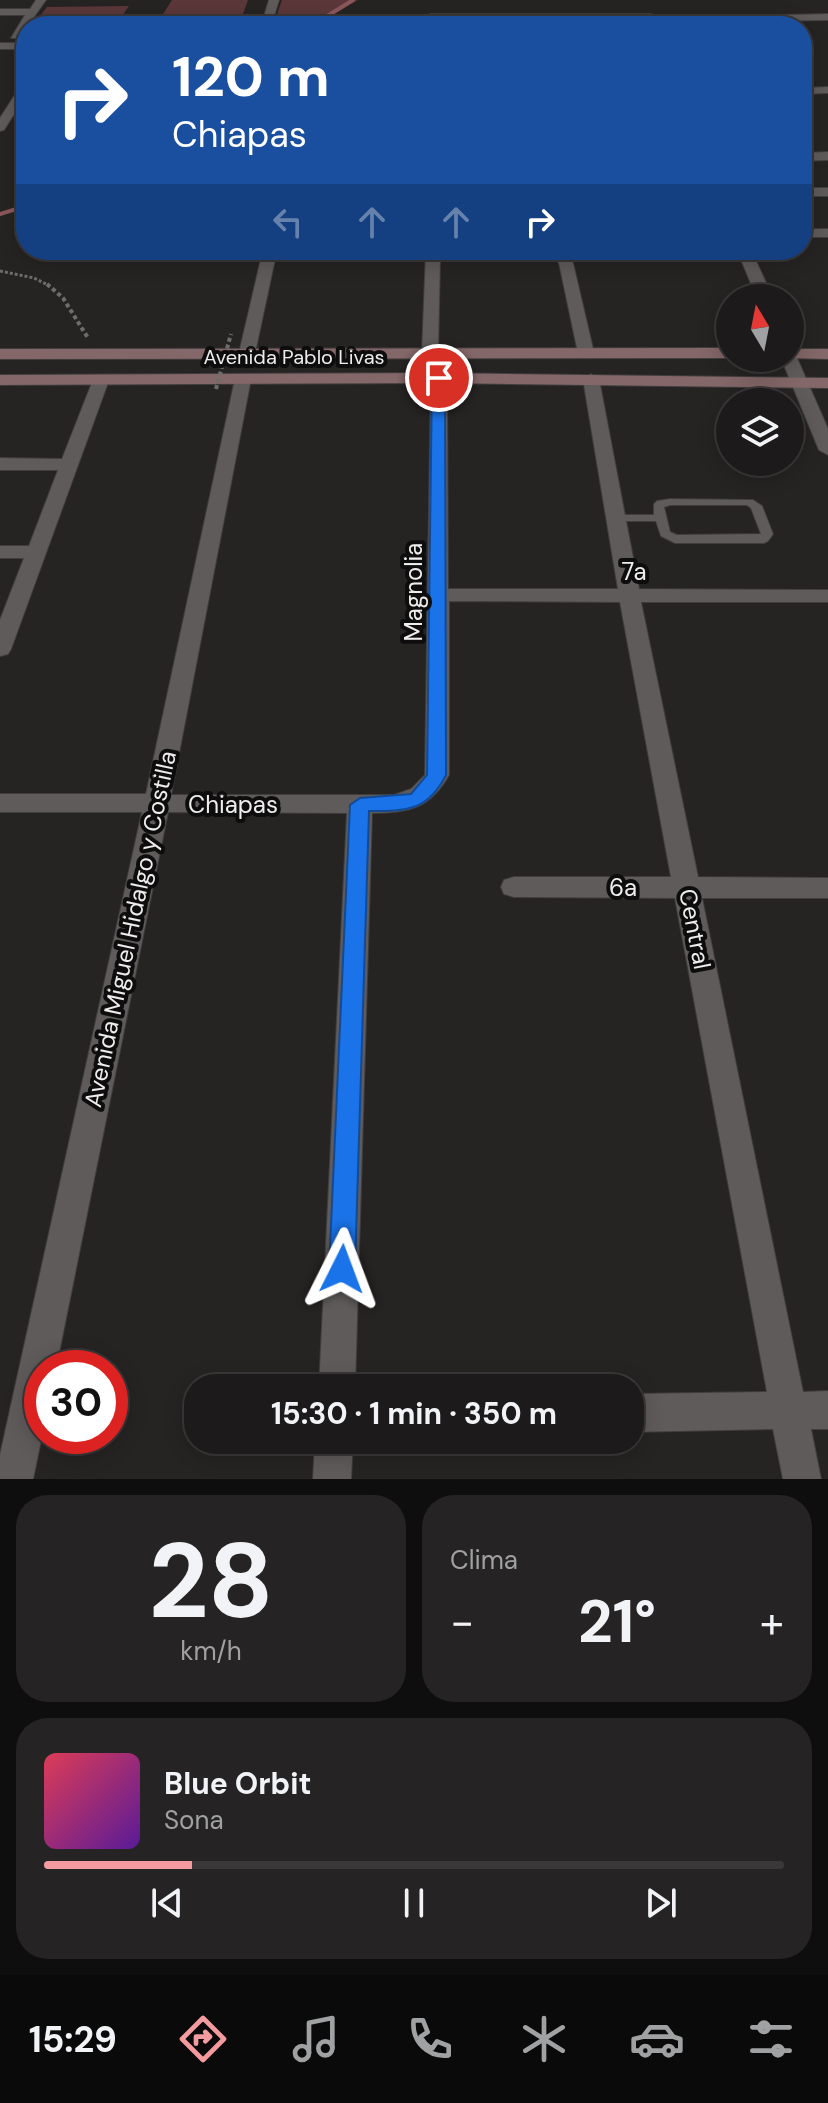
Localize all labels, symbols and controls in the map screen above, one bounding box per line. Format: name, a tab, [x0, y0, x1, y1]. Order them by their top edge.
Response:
text: 120 m	[172, 40, 330, 113]
icon: right	[40, 48, 144, 152]
text: Chiapas	[172, 111, 307, 158]
icon: left	[266, 200, 310, 244]
icon: ahead	[350, 200, 394, 244]
icon: ahead	[434, 200, 478, 244]
icon: right	[518, 200, 562, 244]
north arrow	[716, 284, 804, 372]
map controls	[716, 284, 804, 476]
street label: Avenida Pablo Livas	[203, 344, 385, 370]
pin	[405, 344, 473, 412]
icon: arrive	[417, 356, 461, 400]
button: layers	[716, 388, 804, 476]
street label: Magnolia	[398, 543, 429, 641]
street label: 7a	[621, 556, 647, 587]
street label: Avenida Miguel Hidalgo y Costilla	[77, 748, 183, 1110]
street label: Chiapas	[188, 789, 278, 820]
street label: 6a	[609, 872, 637, 903]
street label: Central	[672, 886, 718, 972]
position arrow	[300, 1227, 384, 1311]
speed limit sign: 30	[24, 1350, 128, 1454]
text: 15:30 · 1 min · 350 m	[271, 1394, 557, 1433]
text: 28	[148, 1514, 274, 1649]
text: Clima	[450, 1543, 518, 1577]
text: 21°	[578, 1582, 656, 1661]
text: −	[450, 1593, 474, 1651]
text: +	[760, 1593, 784, 1651]
text: km/h	[180, 1634, 242, 1668]
text: Blue Orbit	[164, 1764, 311, 1803]
text: Sona	[164, 1803, 224, 1837]
icon: previous	[145, 1881, 189, 1925]
icon: pause	[392, 1881, 436, 1925]
icon: next	[639, 1881, 683, 1925]
icon: directions	[175, 2011, 231, 2067]
icon: music	[288, 2011, 344, 2067]
icon: phone	[402, 2011, 458, 2067]
icon: climate	[516, 2011, 572, 2067]
icon: car	[629, 2011, 685, 2067]
icon: filters	[743, 2011, 799, 2067]
text: 15:29	[29, 2016, 117, 2063]

